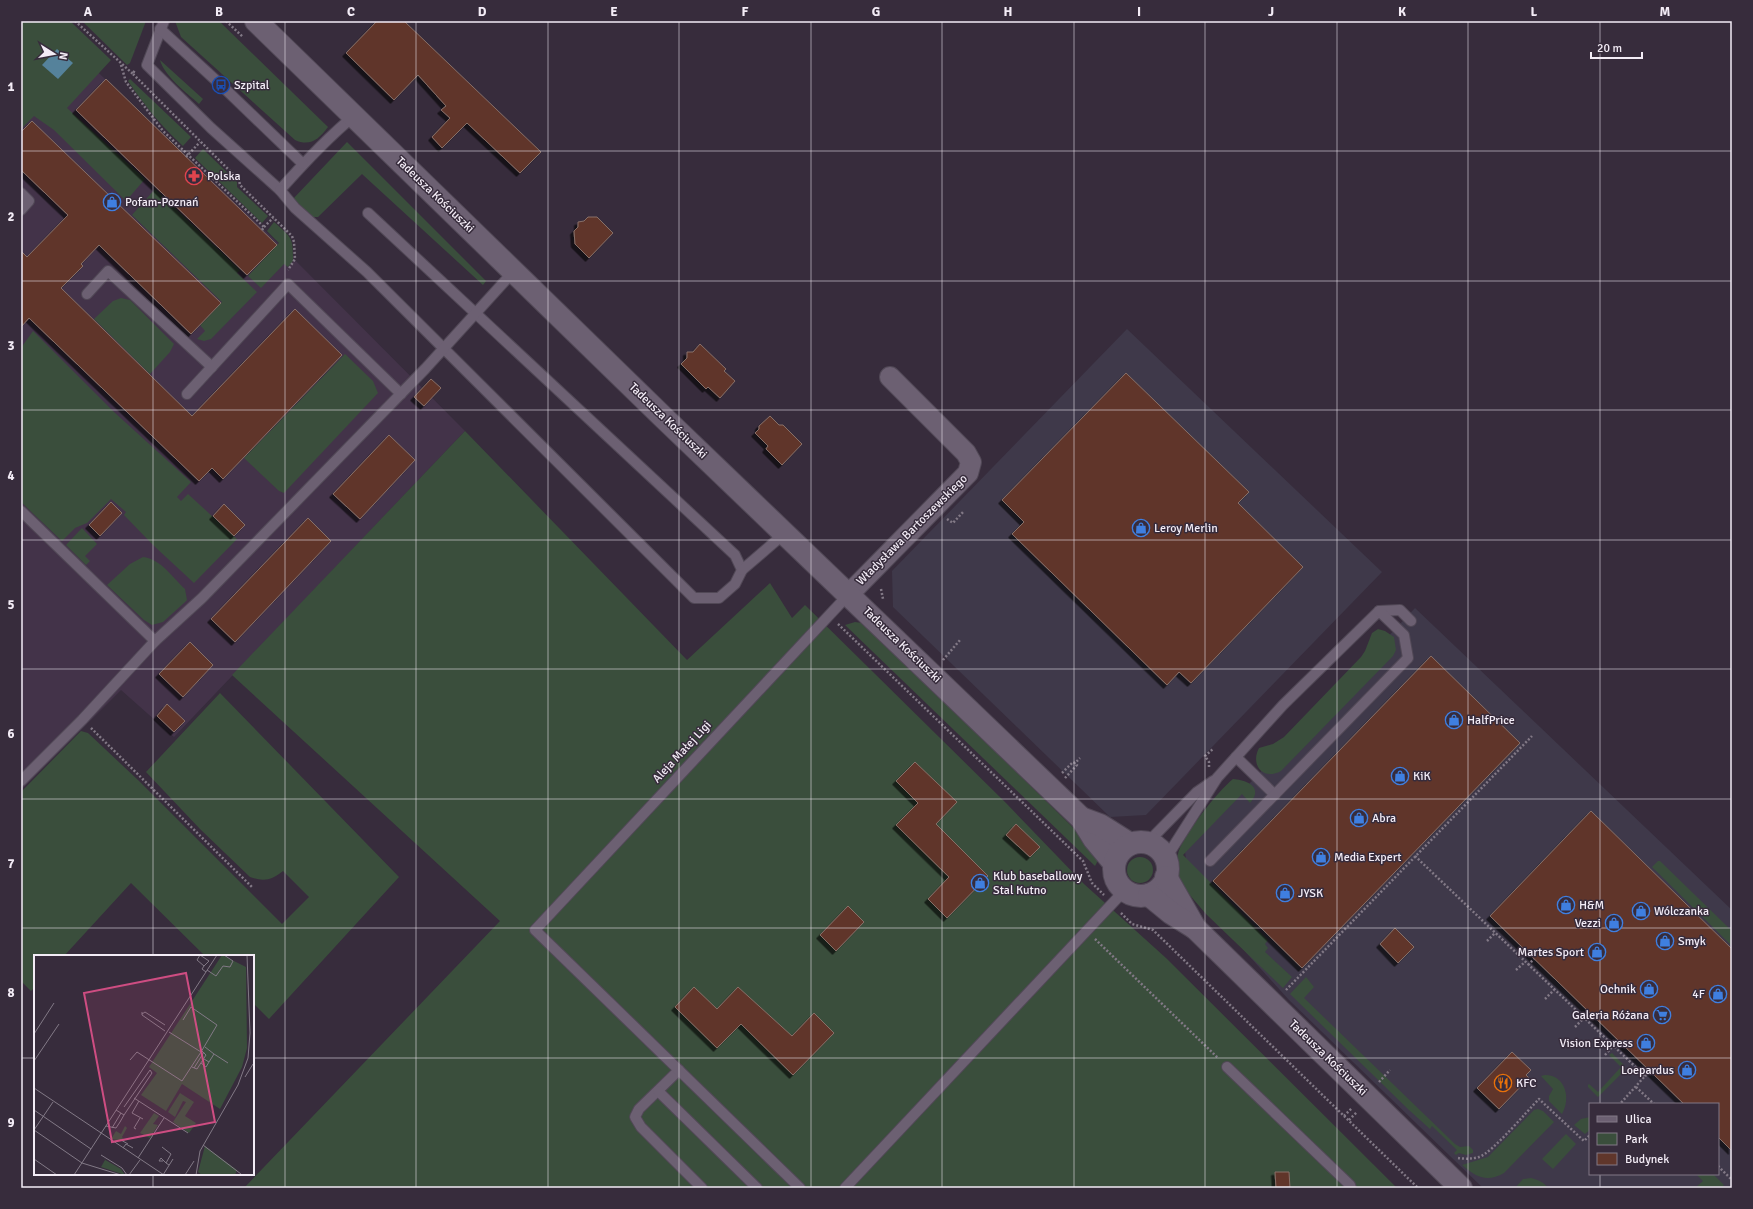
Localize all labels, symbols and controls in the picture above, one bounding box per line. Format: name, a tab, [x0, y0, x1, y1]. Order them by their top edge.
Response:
text: A	[84, 4, 93, 20]
text: B	[215, 4, 223, 20]
text: C	[347, 4, 355, 20]
text: D	[478, 4, 487, 20]
text: E	[610, 4, 618, 20]
text: F	[742, 4, 749, 20]
text: G	[872, 4, 880, 20]
text: H	[1004, 4, 1012, 20]
text: I	[1137, 4, 1141, 20]
text: J	[1268, 4, 1274, 20]
text: K	[1398, 4, 1406, 20]
text: L	[1531, 4, 1538, 20]
text: M	[1660, 4, 1671, 20]
north arrow	[34, 34, 74, 74]
scale bar	[1591, 34, 1642, 60]
text: 20 m	[1597, 41, 1622, 56]
text: N	[56, 51, 70, 61]
bus stop icon: Szpital	[211, 75, 231, 95]
place label: Szpital	[234, 78, 270, 93]
text: 1	[7, 79, 15, 95]
street label: Tadeusza Kościuszki	[393, 154, 477, 236]
pharmacy icon: Polska	[184, 166, 204, 186]
place label: Polska	[207, 169, 241, 184]
shop icon: Pofam-Poznań	[102, 192, 122, 212]
place label: Pofam-Poznań	[125, 195, 199, 210]
text: 2	[7, 209, 15, 225]
text: 3	[7, 338, 15, 354]
street label: Tadeusza Kościuszki	[626, 380, 710, 462]
text: 4	[7, 468, 15, 484]
street label: Władysława Bartoszewskiego	[853, 471, 971, 589]
shop icon: Leroy Merlin	[1131, 518, 1151, 538]
place label: Leroy Merlin	[1154, 521, 1218, 536]
text: 5	[7, 597, 15, 613]
street label: Tadeusza Kościuszki	[860, 604, 944, 686]
shop icon: HalfPrice	[1444, 710, 1464, 730]
place label: HalfPrice	[1467, 713, 1515, 728]
street label: Aleja Małej Ligi	[649, 718, 715, 786]
text: 6	[7, 726, 15, 742]
shop icon: KiK	[1390, 766, 1410, 786]
place label: KiK	[1413, 769, 1431, 784]
shop icon: Abra	[1349, 808, 1369, 828]
place label: Abra	[1372, 811, 1396, 826]
shop icon: Media Expert	[1311, 847, 1331, 867]
place label: Media Expert	[1334, 850, 1402, 865]
text: 7	[7, 856, 15, 872]
place label: Klub baseballowy Stal Kutno	[993, 869, 1083, 898]
shop icon: Klub baseballowy Stal Kutno	[970, 873, 990, 893]
shop icon: JYSK	[1275, 883, 1295, 903]
place label: JYSK	[1298, 886, 1323, 901]
shop icon: H&M	[1556, 895, 1576, 915]
place label: H&M	[1579, 898, 1604, 913]
shop icon: Wólczanka	[1631, 901, 1651, 921]
place label: Wólczanka	[1654, 904, 1709, 919]
shop icon: Vezzi	[1604, 913, 1624, 933]
place label: Vezzi	[1575, 916, 1601, 931]
shop icon: Smyk	[1655, 931, 1675, 951]
place label: Smyk	[1678, 934, 1706, 949]
shop icon: Martes Sport	[1587, 942, 1607, 962]
place label: Martes Sport	[1517, 945, 1584, 960]
inset map	[34, 955, 254, 1175]
shop icon: Ochnik	[1639, 979, 1659, 999]
place label: Ochnik	[1600, 982, 1636, 997]
shop icon: 4F	[1708, 984, 1728, 1004]
text: 8	[7, 985, 15, 1001]
place label: 4F	[1692, 987, 1705, 1002]
supermarket icon: Galeria Różana	[1652, 1005, 1672, 1025]
place label: Galeria Różana	[1572, 1008, 1649, 1023]
street label: Tadeusza Kościuszki	[1286, 1017, 1370, 1099]
shop icon: Vision Express	[1636, 1033, 1656, 1053]
place label: Vision Express	[1560, 1036, 1633, 1051]
shop icon: Loepardus	[1677, 1060, 1697, 1080]
place label: Loepardus	[1621, 1063, 1674, 1078]
restaurant icon: KFC	[1493, 1073, 1513, 1093]
place label: KFC	[1516, 1076, 1537, 1091]
legend	[1589, 1103, 1719, 1175]
text: Ulica	[1625, 1112, 1652, 1127]
text: 9	[7, 1115, 15, 1131]
text: Park	[1625, 1132, 1648, 1147]
text: Budynek	[1625, 1152, 1669, 1167]

